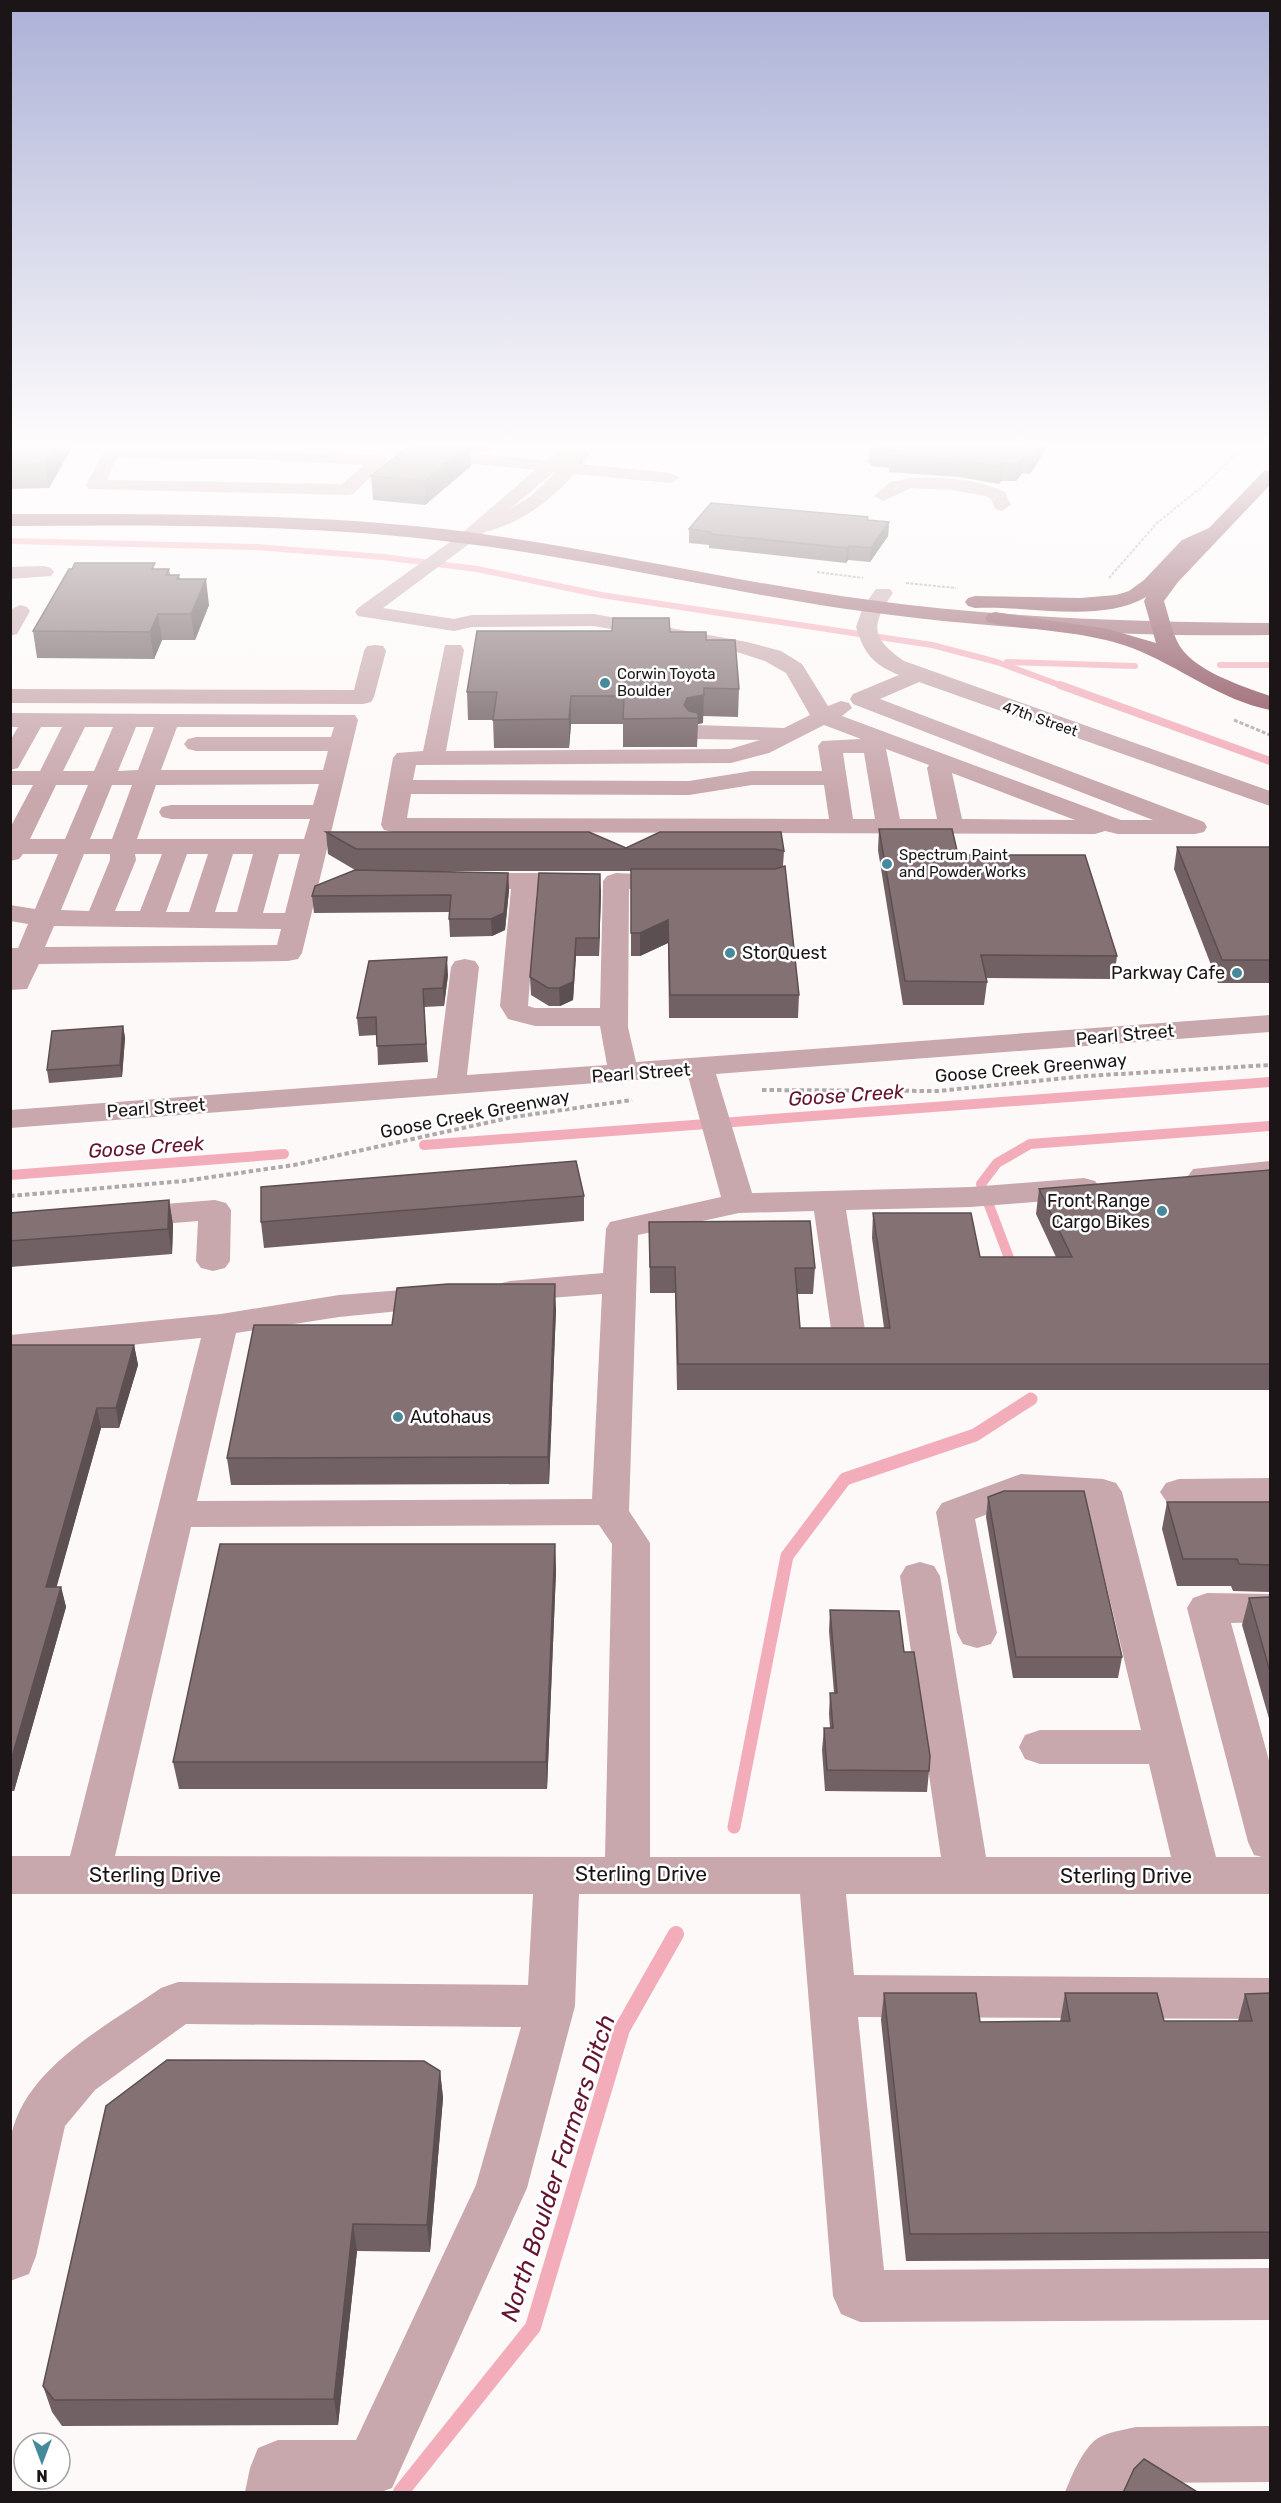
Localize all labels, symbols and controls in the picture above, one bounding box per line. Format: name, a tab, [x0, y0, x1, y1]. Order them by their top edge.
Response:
place label: Corwin Toyota Boulder	[617, 665, 716, 700]
marker: Corwin Toyota Boulder	[598, 676, 612, 690]
street label: 47th Street	[1000, 698, 1080, 740]
place label: Spectrum Paint and Powder Works	[899, 846, 1026, 881]
marker: Spectrum Paint and Powder Works	[880, 857, 894, 871]
place label: StorQuest	[742, 942, 827, 964]
marker: StorQuest	[723, 946, 737, 960]
place label: Parkway Cafe	[1111, 962, 1225, 984]
marker: Parkway Cafe	[1230, 966, 1244, 980]
street label: Pearl Street	[1075, 1020, 1175, 1050]
street label: Goose Creek Greenway	[934, 1049, 1128, 1087]
street label: Pearl Street	[591, 1059, 691, 1087]
water label: Goose Creek	[787, 1079, 906, 1111]
street label: Goose Creek Greenway	[378, 1085, 572, 1143]
street label: Pearl Street	[106, 1094, 206, 1122]
water label: Goose Creek	[87, 1131, 206, 1163]
place label: Front Range Cargo Bikes	[1047, 1190, 1150, 1233]
marker: Front Range Cargo Bikes	[1155, 1204, 1169, 1218]
place label: Autohaus	[410, 1406, 491, 1428]
marker: Autohaus	[391, 1410, 405, 1424]
street label: Sterling Drive	[575, 1861, 707, 1886]
street label: Sterling Drive	[89, 1862, 221, 1887]
street label: Sterling Drive	[1060, 1863, 1192, 1888]
water label: North Boulder Farmers Ditch	[495, 2011, 621, 2325]
north arrow	[12, 2431, 72, 2491]
text: N	[36, 2466, 48, 2485]

